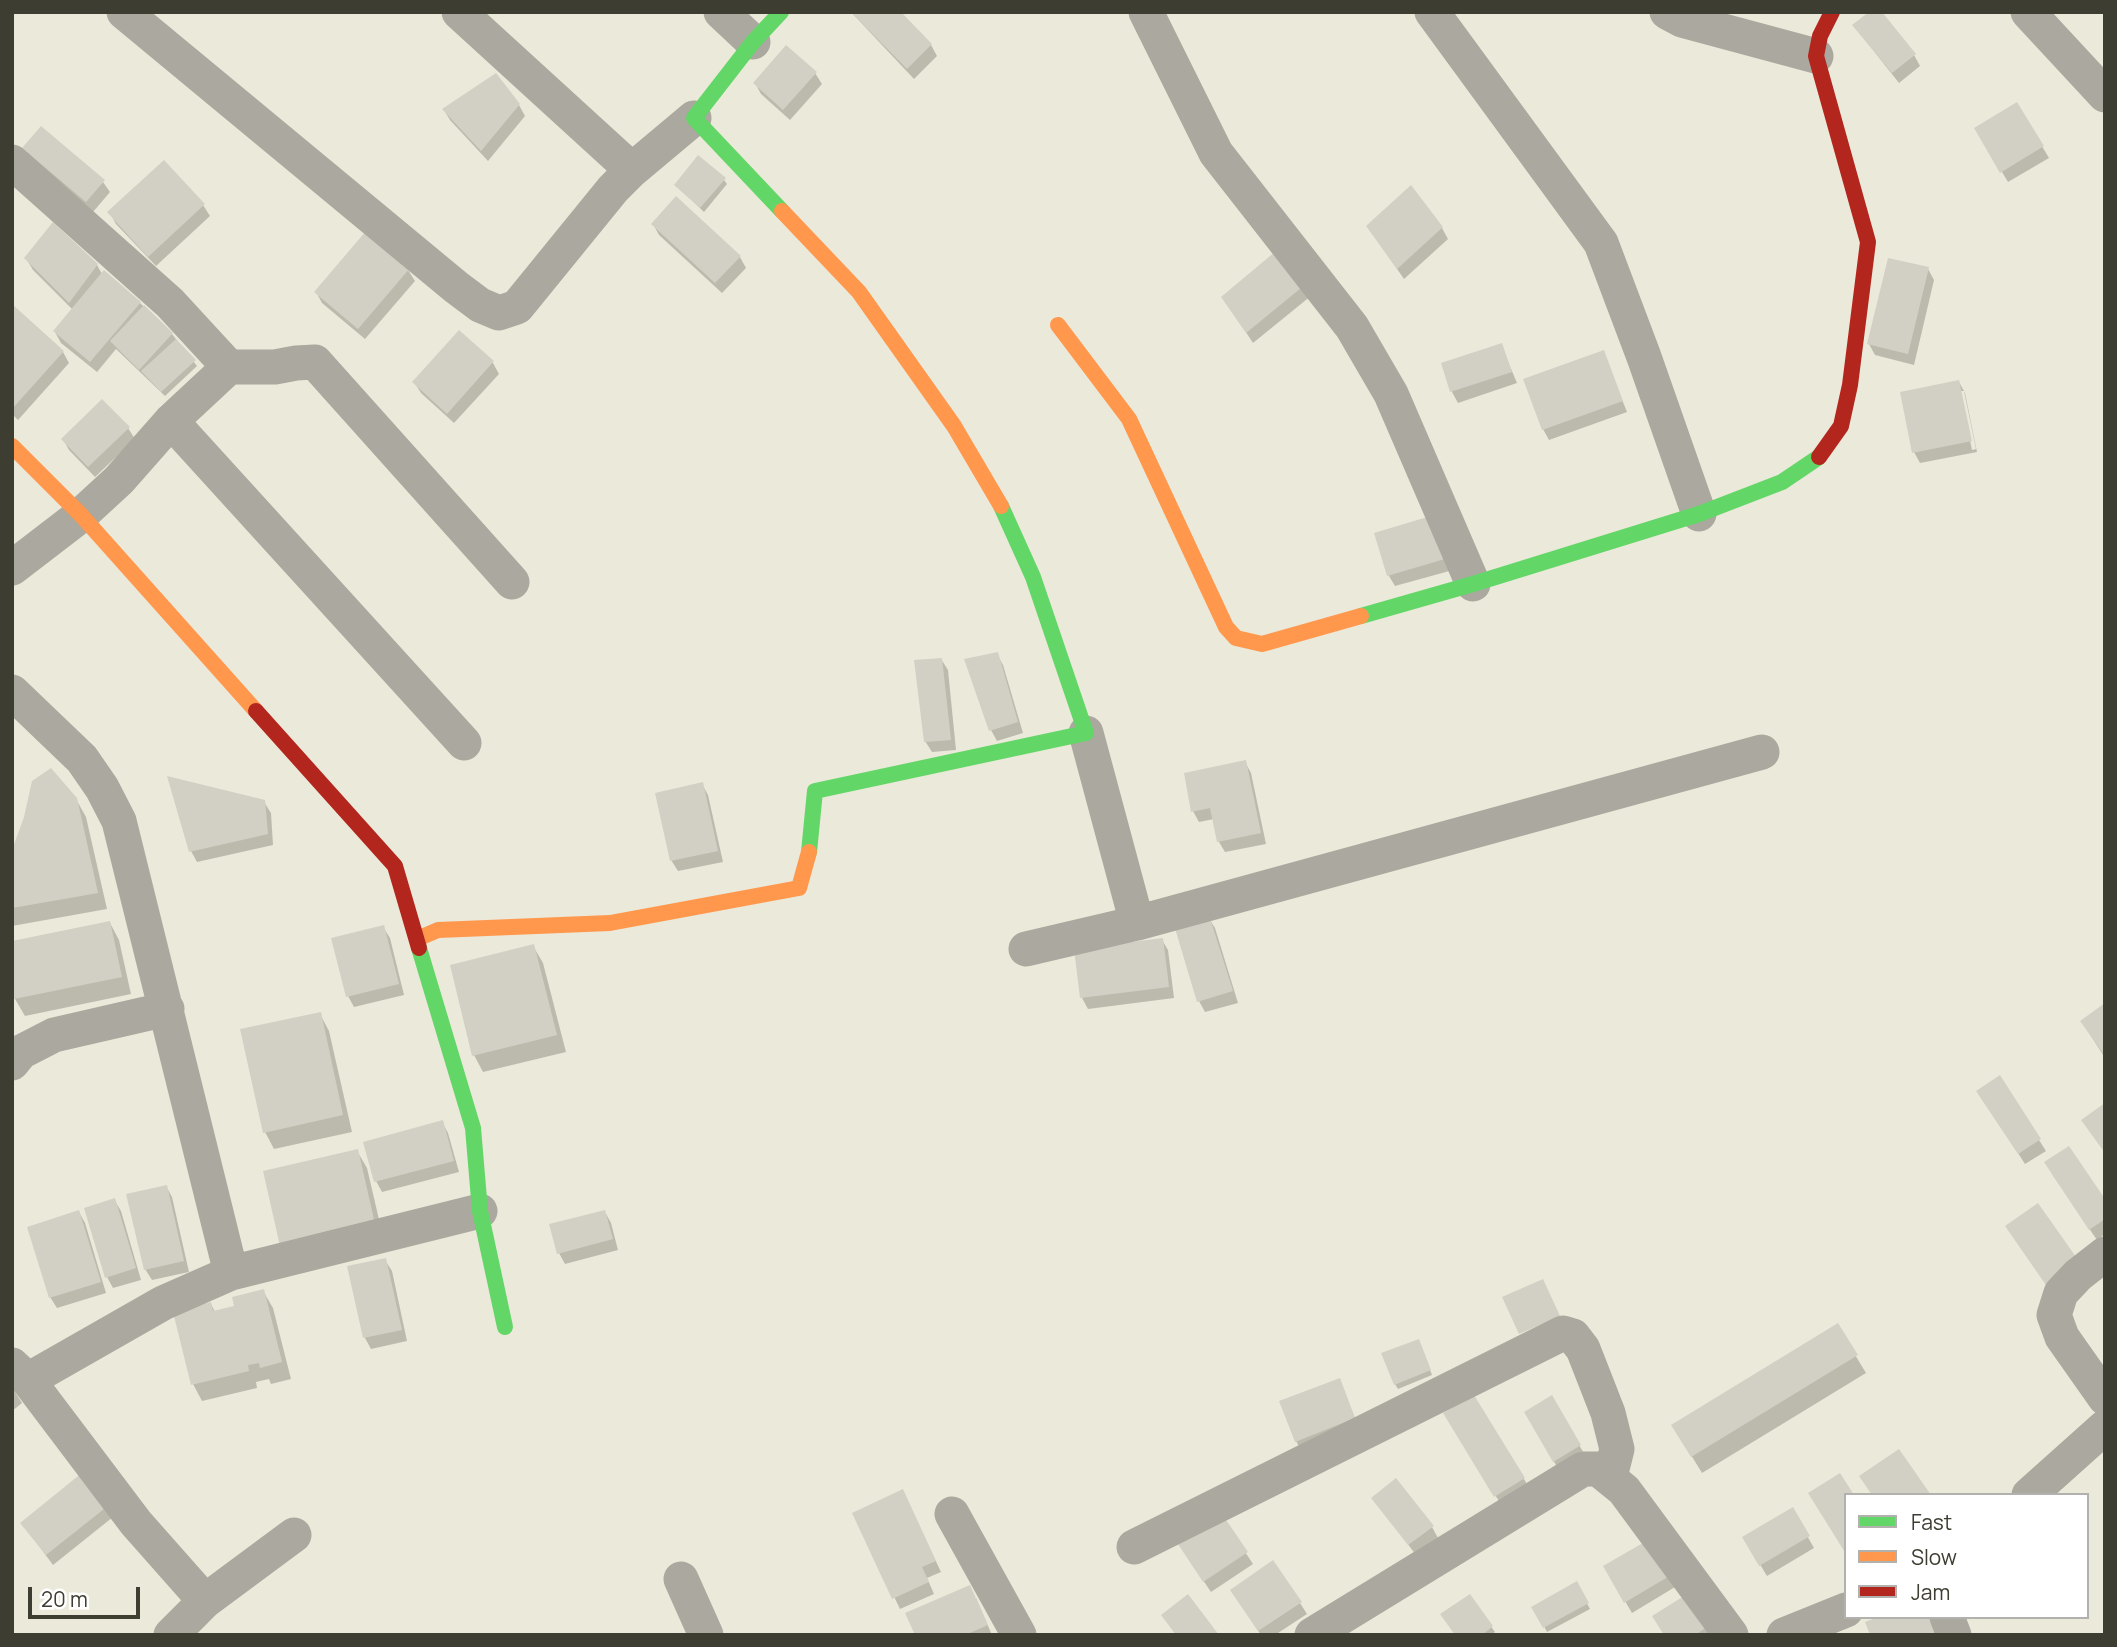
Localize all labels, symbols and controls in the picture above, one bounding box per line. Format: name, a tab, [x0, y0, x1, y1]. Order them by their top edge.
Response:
legend	[1844, 1493, 2089, 1619]
text: Fast	[1911, 1508, 1952, 1536]
text: Slow	[1911, 1543, 1957, 1571]
scale bar	[32, 1574, 144, 1618]
text: Jam	[1911, 1578, 1950, 1606]
text: 20 m	[41, 1585, 88, 1613]

